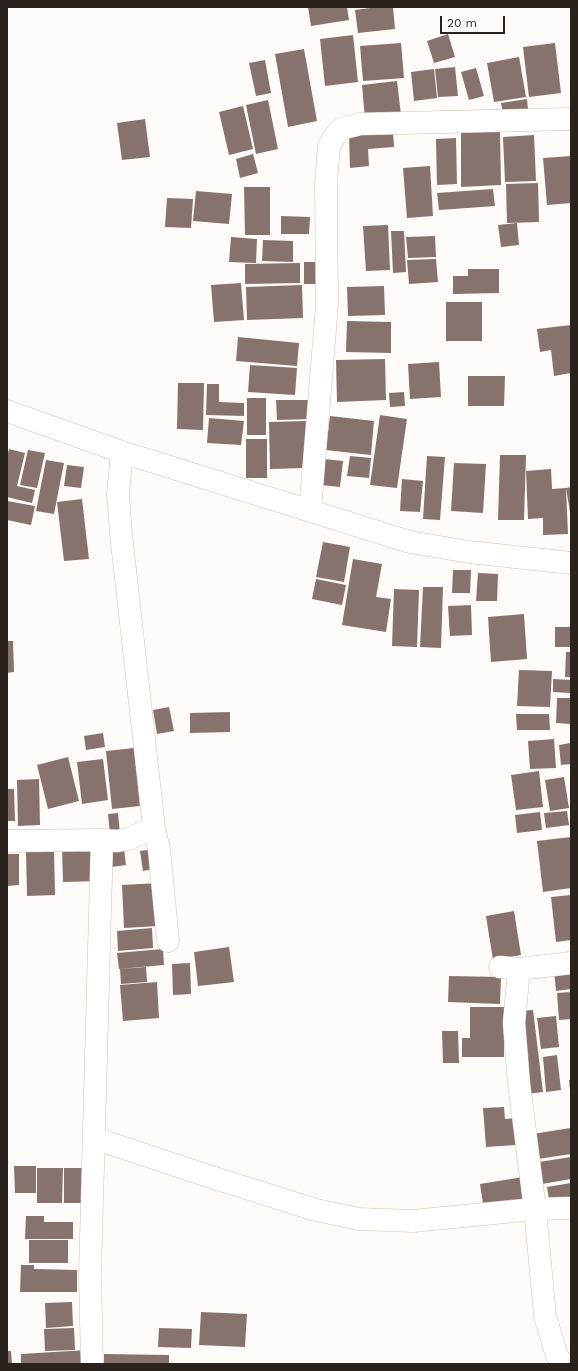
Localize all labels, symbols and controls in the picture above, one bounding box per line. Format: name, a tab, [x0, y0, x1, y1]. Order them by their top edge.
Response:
scale bar	[442, 8, 507, 34]
text: 20 m	[447, 16, 477, 30]

